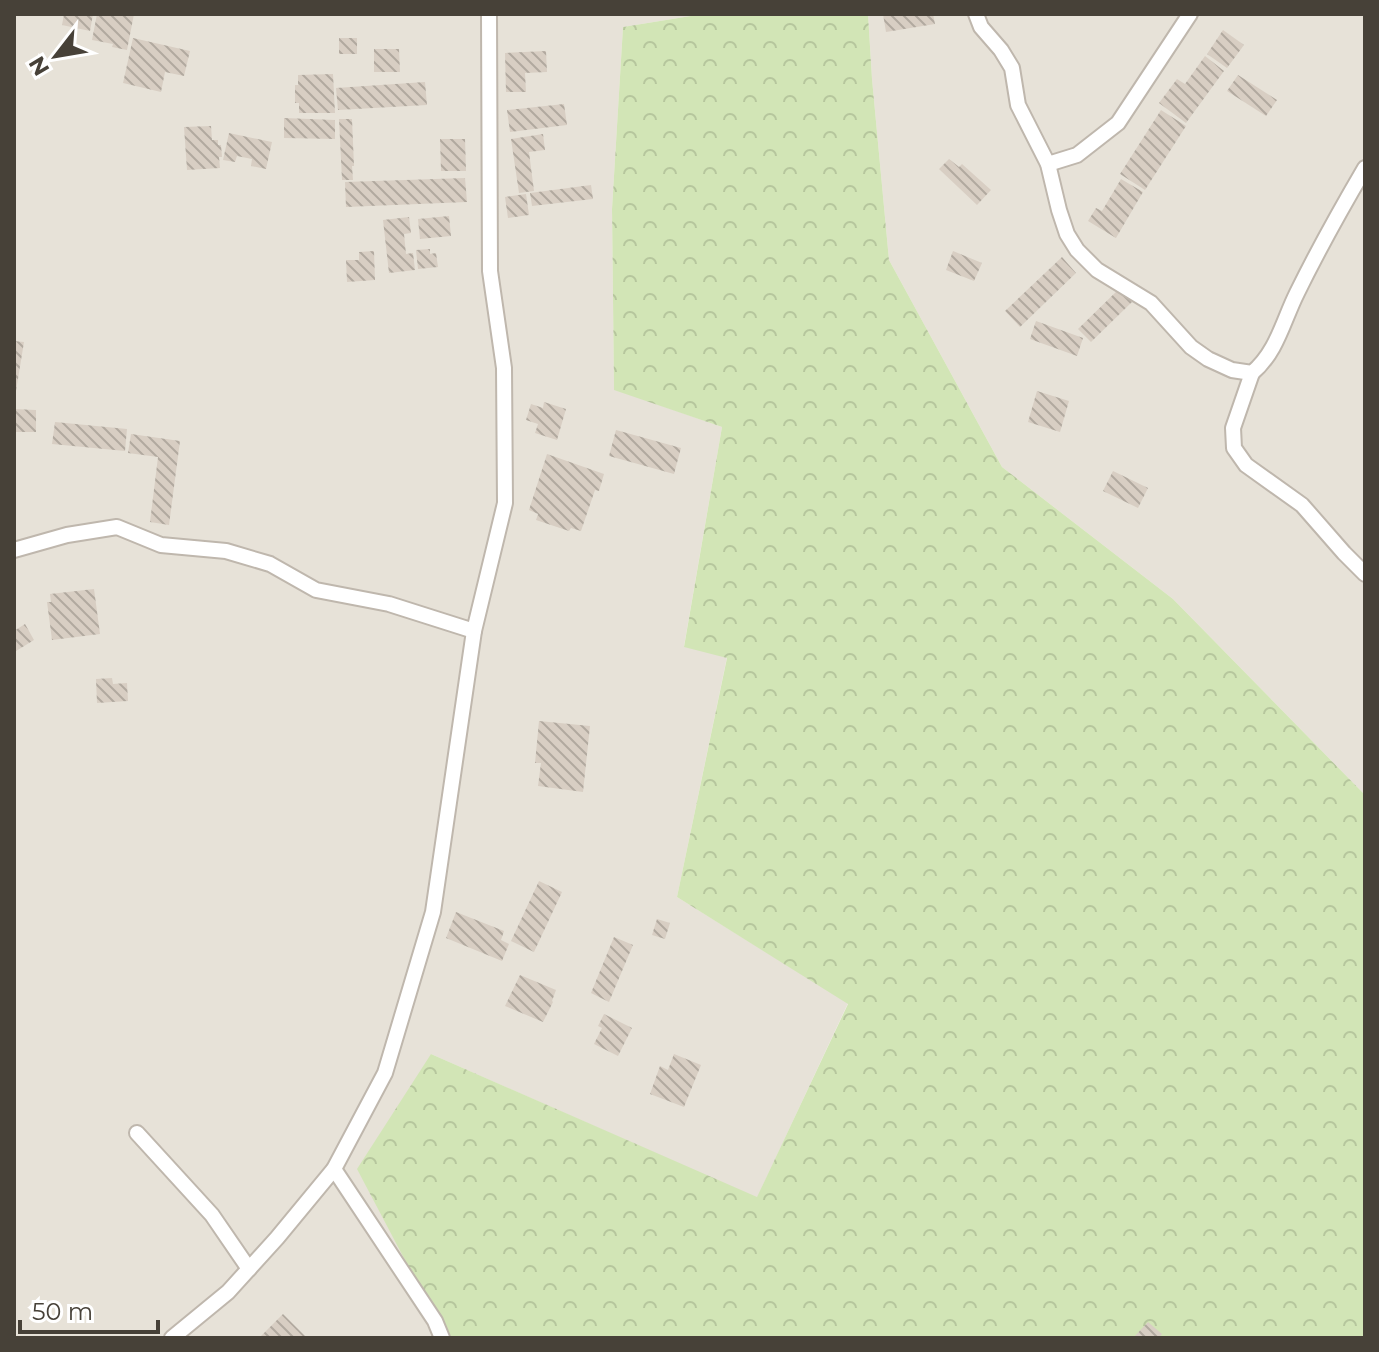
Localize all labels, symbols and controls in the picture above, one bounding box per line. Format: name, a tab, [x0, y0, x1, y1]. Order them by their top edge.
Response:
north arrow	[16, 16, 96, 96]
text: N	[23, 51, 55, 81]
scale bar	[20, 1284, 158, 1334]
text: 50 m	[32, 1297, 93, 1326]

